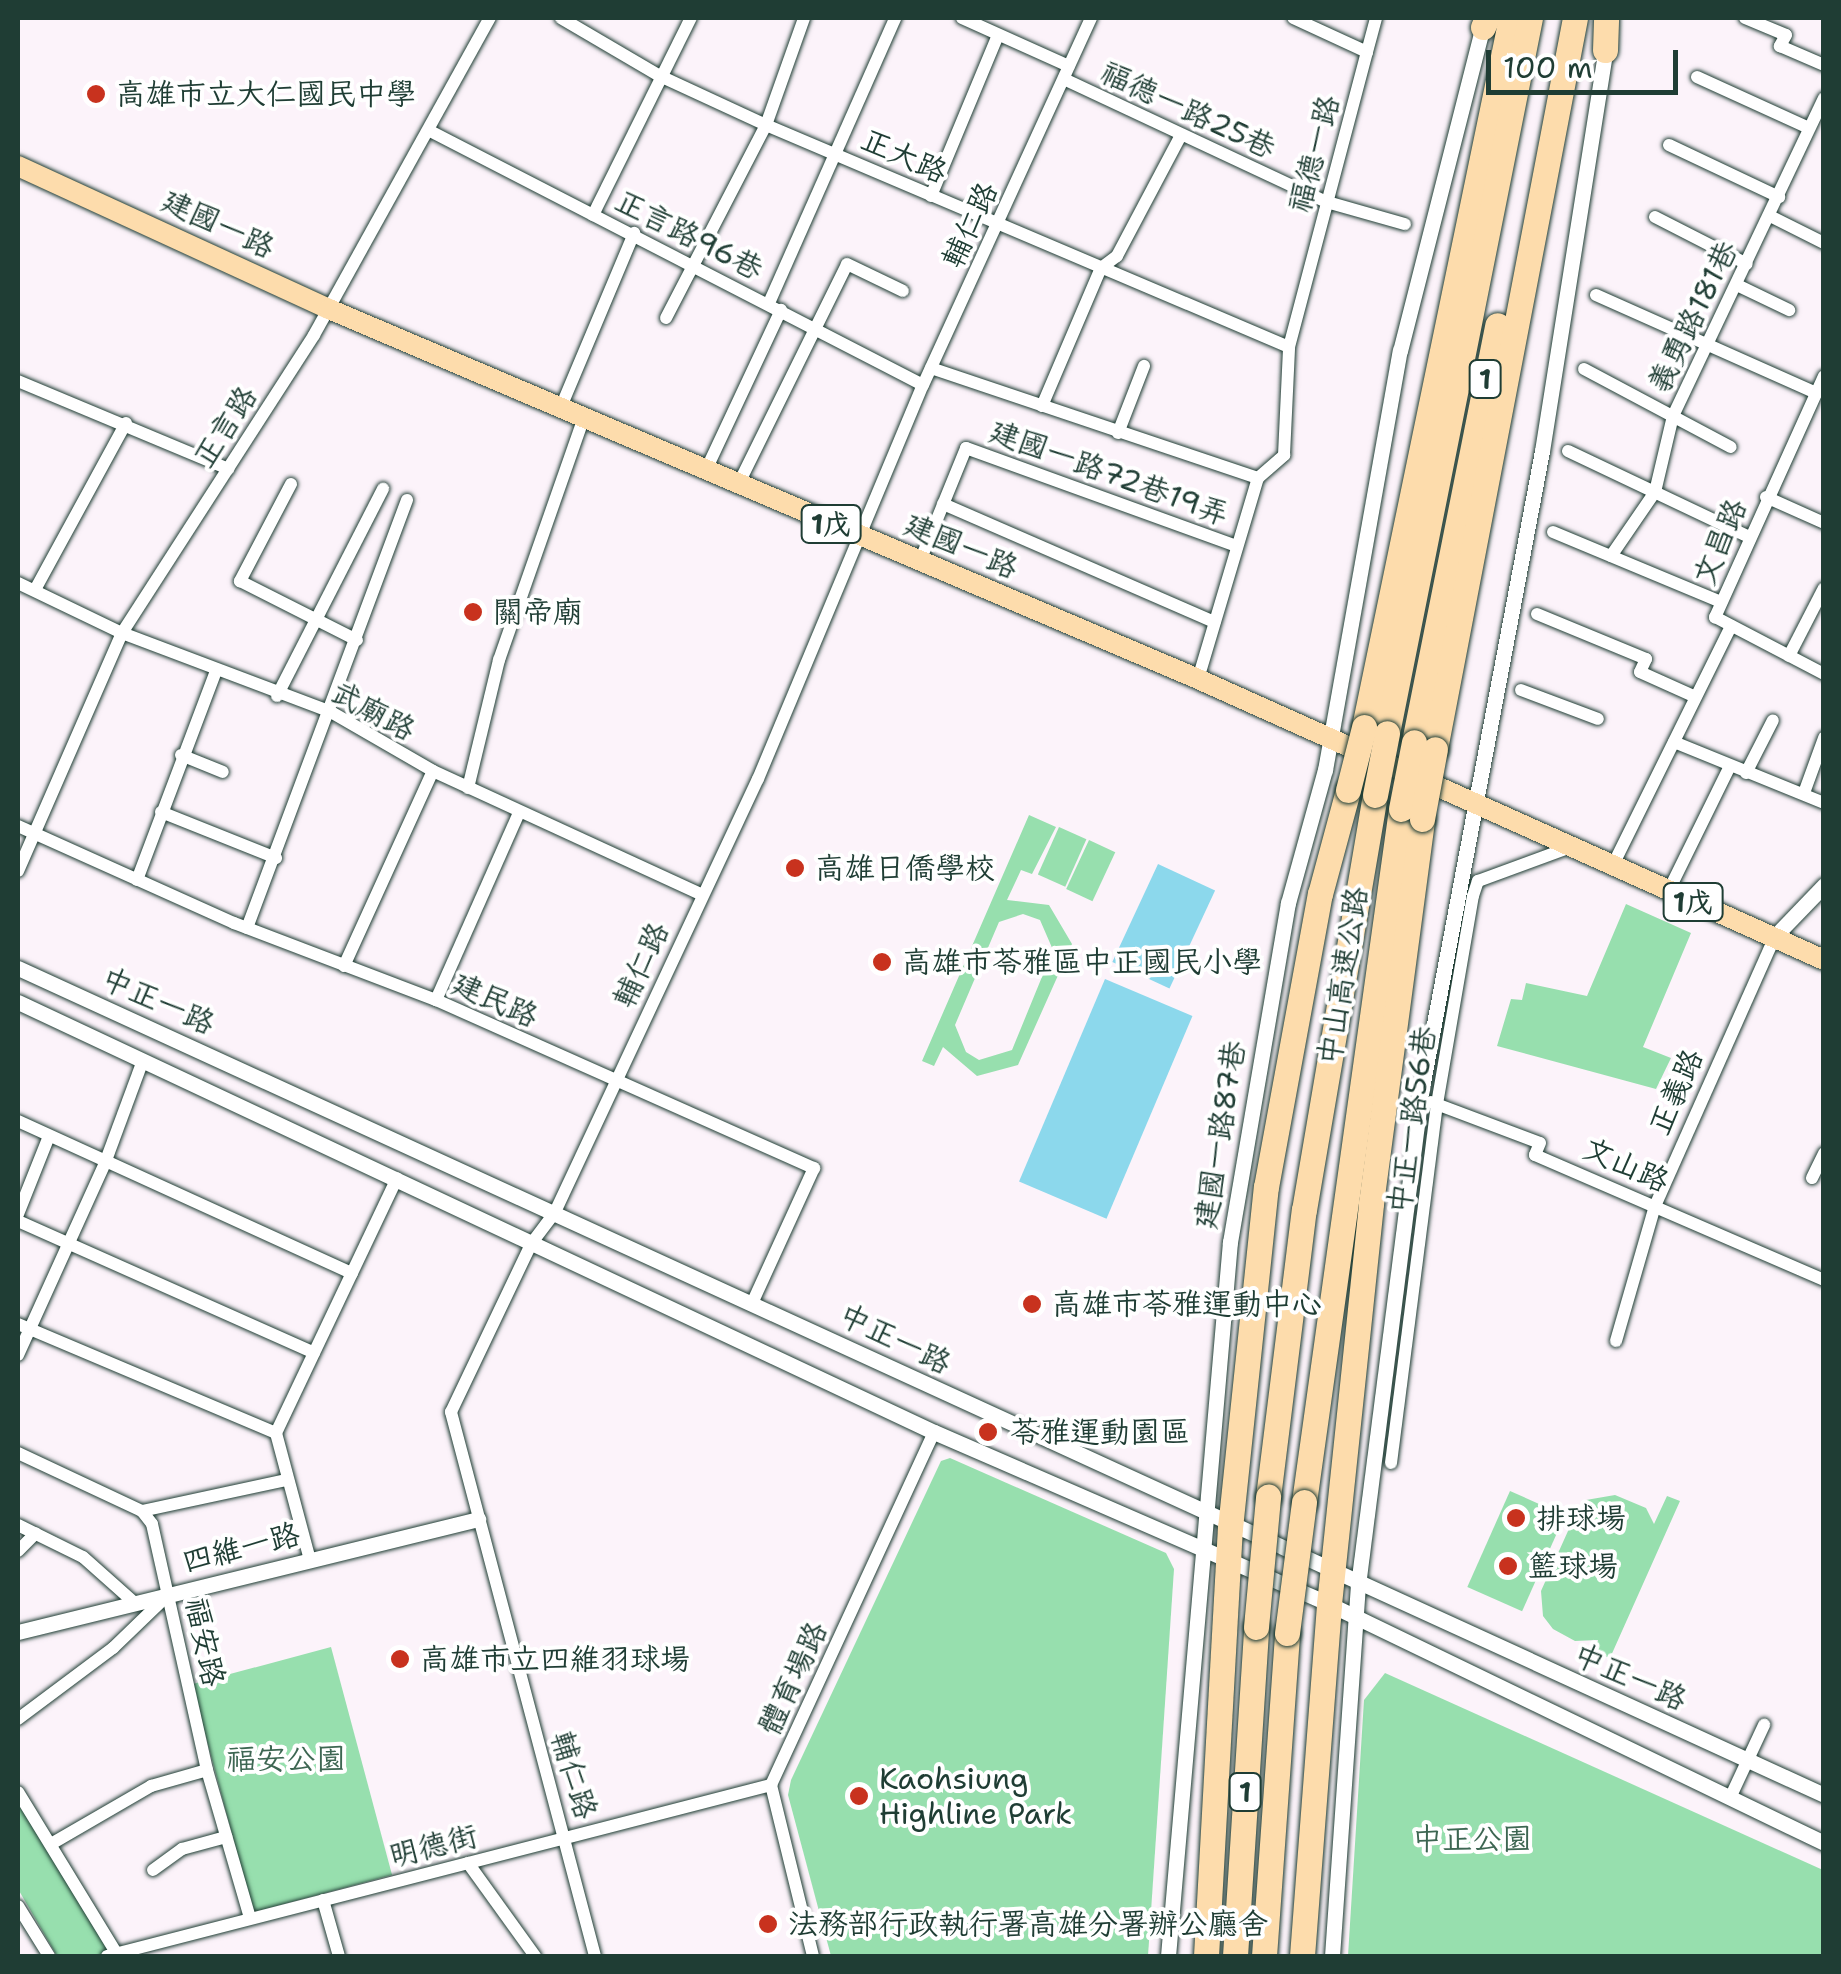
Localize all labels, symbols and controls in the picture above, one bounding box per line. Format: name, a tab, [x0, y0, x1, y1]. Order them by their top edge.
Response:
scale bar	[1491, 30, 1684, 92]
text: 100 m	[1503, 47, 1593, 88]
street label: 福德一路25巷	[1095, 54, 1281, 166]
place label: 高雄市立大仁國民中學	[116, 76, 416, 112]
marker: 高雄市立大仁國民中學	[85, 83, 107, 105]
street label: 福德一路	[1281, 91, 1347, 217]
street label: 正大路	[856, 121, 952, 191]
street label: 輔仁路	[935, 177, 1005, 273]
street label: 建國一路	[156, 182, 280, 266]
street label: 正言路96巷	[609, 182, 769, 288]
street label: 義勇路181巷	[1641, 235, 1745, 399]
road number: 1	[1468, 356, 1502, 402]
street label: 正言路	[185, 379, 265, 475]
street label: 建國一路72巷19弄	[984, 413, 1234, 533]
street label: 文昌路	[1686, 494, 1754, 590]
road number: 1戊	[798, 501, 864, 547]
street label: 建國一路	[899, 506, 1023, 586]
place label: 關帝廟	[493, 594, 583, 630]
marker: 關帝廟	[462, 601, 484, 623]
street label: 武廟路	[325, 674, 421, 748]
place label: 高雄日僑學校	[815, 850, 995, 886]
marker: 高雄日僑學校	[784, 857, 806, 879]
road number: 1戊	[1660, 879, 1726, 925]
street label: 中山高速公路	[1311, 884, 1375, 1068]
street label: 輔仁路	[606, 917, 676, 1013]
place label: 高雄市苓雅區中正國民小學	[902, 944, 1262, 980]
marker: 高雄市苓雅區中正國民小學	[871, 951, 893, 973]
street label: 中正一路	[96, 960, 220, 1042]
street label: 建民路	[447, 965, 543, 1035]
street label: 中正一路56巷	[1381, 1024, 1443, 1216]
street label: 建國一路87巷	[1187, 1038, 1253, 1232]
street label: 正義路	[1641, 1044, 1711, 1140]
street label: 文山路	[1578, 1130, 1674, 1200]
place label: 高雄市苓雅運動中心	[1052, 1286, 1322, 1322]
marker: 高雄市苓雅運動中心	[1021, 1293, 1043, 1315]
street label: 中正一路	[833, 1297, 957, 1381]
place label: 苓雅運動園區	[1010, 1414, 1190, 1450]
marker: 苓雅運動園區	[975, 1419, 1001, 1445]
place label: 排球場	[1536, 1500, 1626, 1536]
marker: 排球場	[1505, 1507, 1527, 1529]
street label: 四維一路	[178, 1516, 304, 1580]
place label: 籃球場	[1528, 1548, 1618, 1584]
marker: 籃球場	[1497, 1555, 1519, 1577]
street label: 福安路	[178, 1594, 232, 1690]
street label: 體育場路	[751, 1616, 835, 1740]
street label: 中正一路	[1568, 1636, 1692, 1718]
place label: 高雄市立四維羽球場	[420, 1641, 690, 1677]
marker: 高雄市立四維羽球場	[389, 1648, 411, 1670]
street label: 輔仁路	[544, 1727, 604, 1823]
park label: 福安公園	[226, 1741, 346, 1777]
place label: Kaohsiung Highline Park	[879, 1761, 1072, 1832]
road number: 1	[1228, 1769, 1262, 1815]
marker: Kaohsiung Highline Park	[848, 1785, 870, 1807]
street label: 明德街	[385, 1818, 481, 1874]
park label: 中正公園	[1412, 1821, 1532, 1857]
place label: 法務部行政執行署高雄分署辦公廳舍	[788, 1906, 1268, 1942]
marker: 法務部行政執行署高雄分署辦公廳舍	[757, 1913, 779, 1935]

